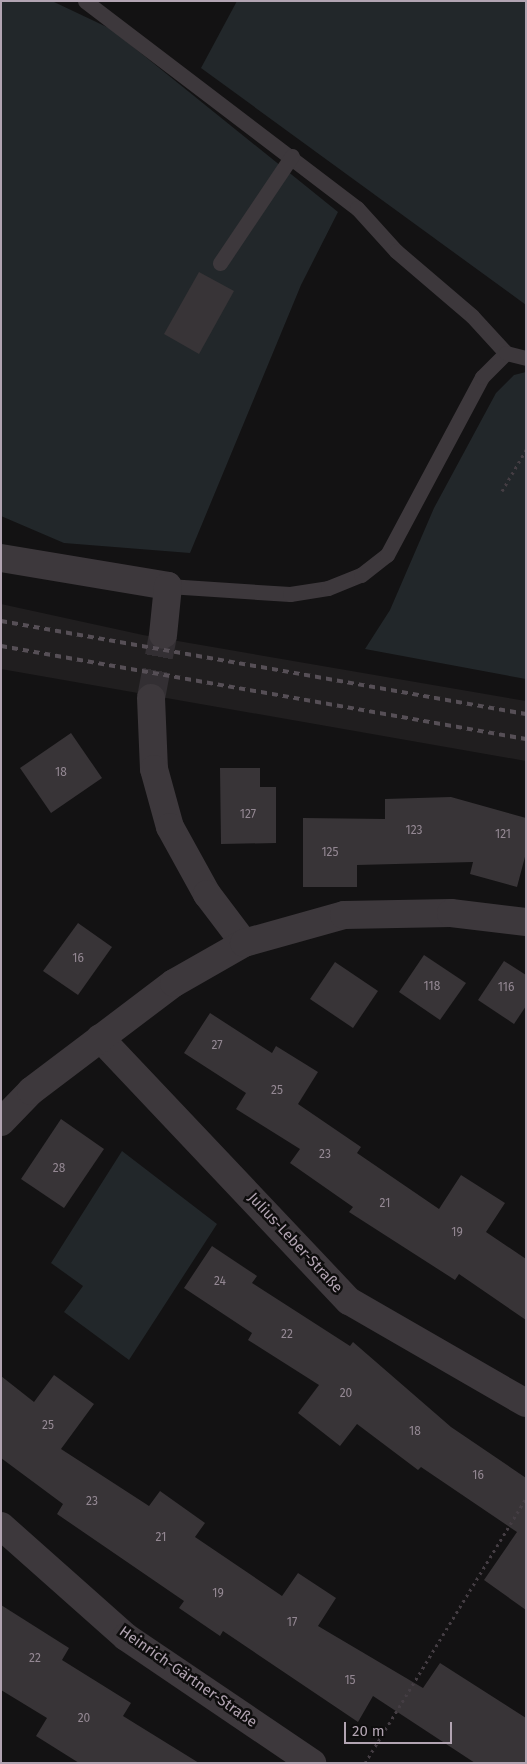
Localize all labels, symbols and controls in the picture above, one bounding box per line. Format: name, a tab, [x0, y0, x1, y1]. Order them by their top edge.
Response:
house number: 18	[55, 766, 67, 780]
house number: 127	[240, 808, 256, 822]
house number: 123	[405, 824, 423, 838]
house number: 121	[495, 828, 511, 842]
house number: 125	[321, 846, 339, 860]
house number: 16	[72, 952, 84, 966]
house number: 118	[424, 980, 440, 994]
house number: 116	[498, 981, 514, 995]
house number: 27	[211, 1039, 223, 1053]
house number: 25	[271, 1084, 283, 1098]
house number: 23	[319, 1148, 331, 1162]
house number: 28	[53, 1162, 65, 1176]
street label: Julius-Leber-Straße	[244, 1189, 346, 1297]
house number: 21	[380, 1197, 390, 1211]
house number: 19	[451, 1226, 463, 1240]
house number: 24	[214, 1275, 226, 1289]
house number: 22	[281, 1328, 293, 1342]
house number: 20	[340, 1387, 352, 1401]
house number: 25	[42, 1419, 54, 1433]
house number: 18	[409, 1425, 421, 1439]
house number: 16	[472, 1469, 484, 1483]
house number: 23	[86, 1495, 98, 1509]
house number: 21	[156, 1531, 166, 1545]
house number: 19	[212, 1587, 224, 1601]
house number: 17	[287, 1616, 297, 1630]
street label: Heinrich-Gärtner-Straße	[116, 1623, 260, 1731]
house number: 22	[29, 1652, 41, 1666]
house number: 15	[344, 1674, 356, 1688]
house number: 20	[78, 1712, 90, 1726]
scale bar	[347, 1712, 454, 1744]
text: 20 m	[352, 1722, 385, 1740]

